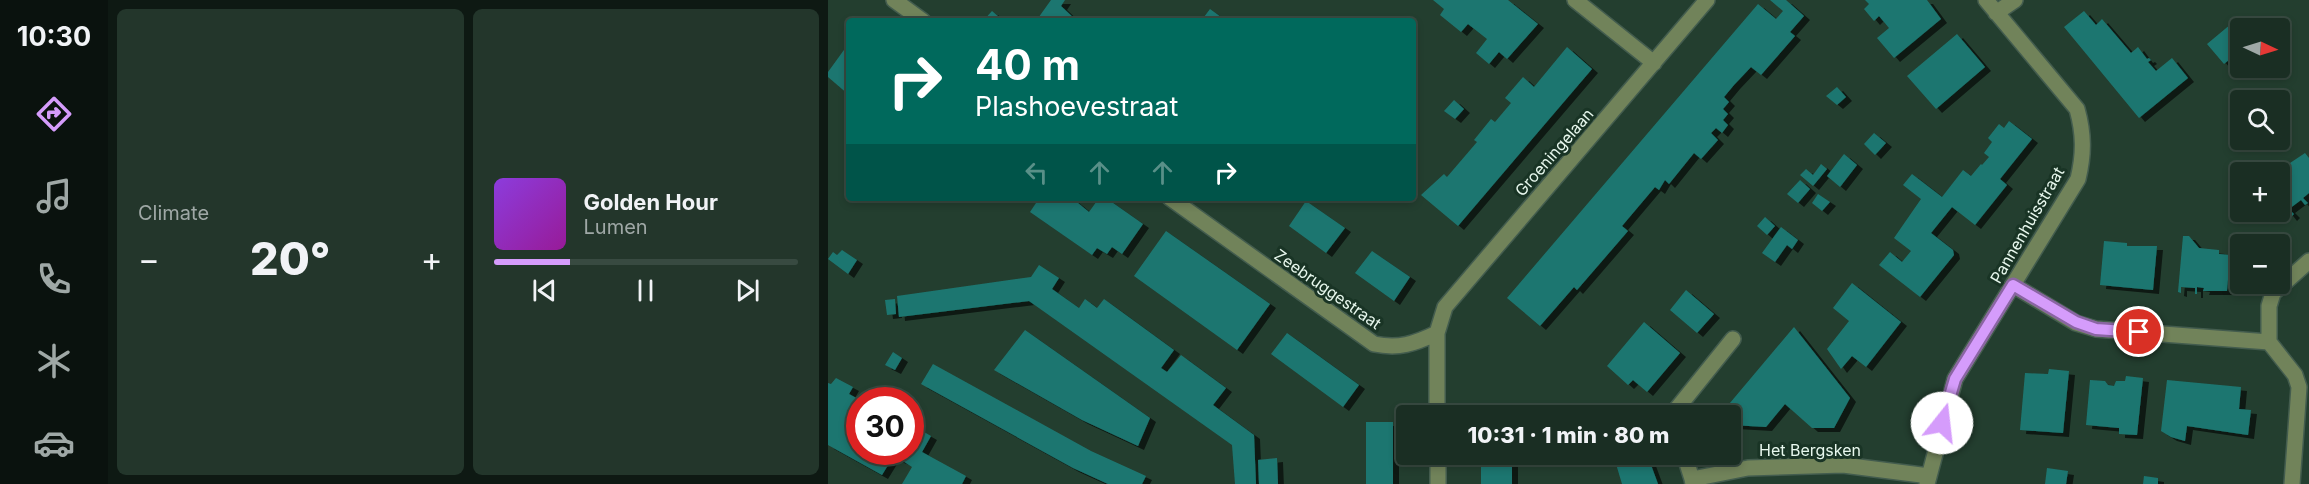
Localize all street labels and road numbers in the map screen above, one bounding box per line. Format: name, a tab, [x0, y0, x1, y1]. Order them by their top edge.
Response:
street label: Groeningelaan	[1510, 104, 1598, 200]
street label: Pannenhuisstraat	[1986, 163, 2068, 287]
street label: Zeebruggestraat	[1271, 245, 1385, 333]
street label: Het Bergsken	[1759, 440, 1861, 460]

